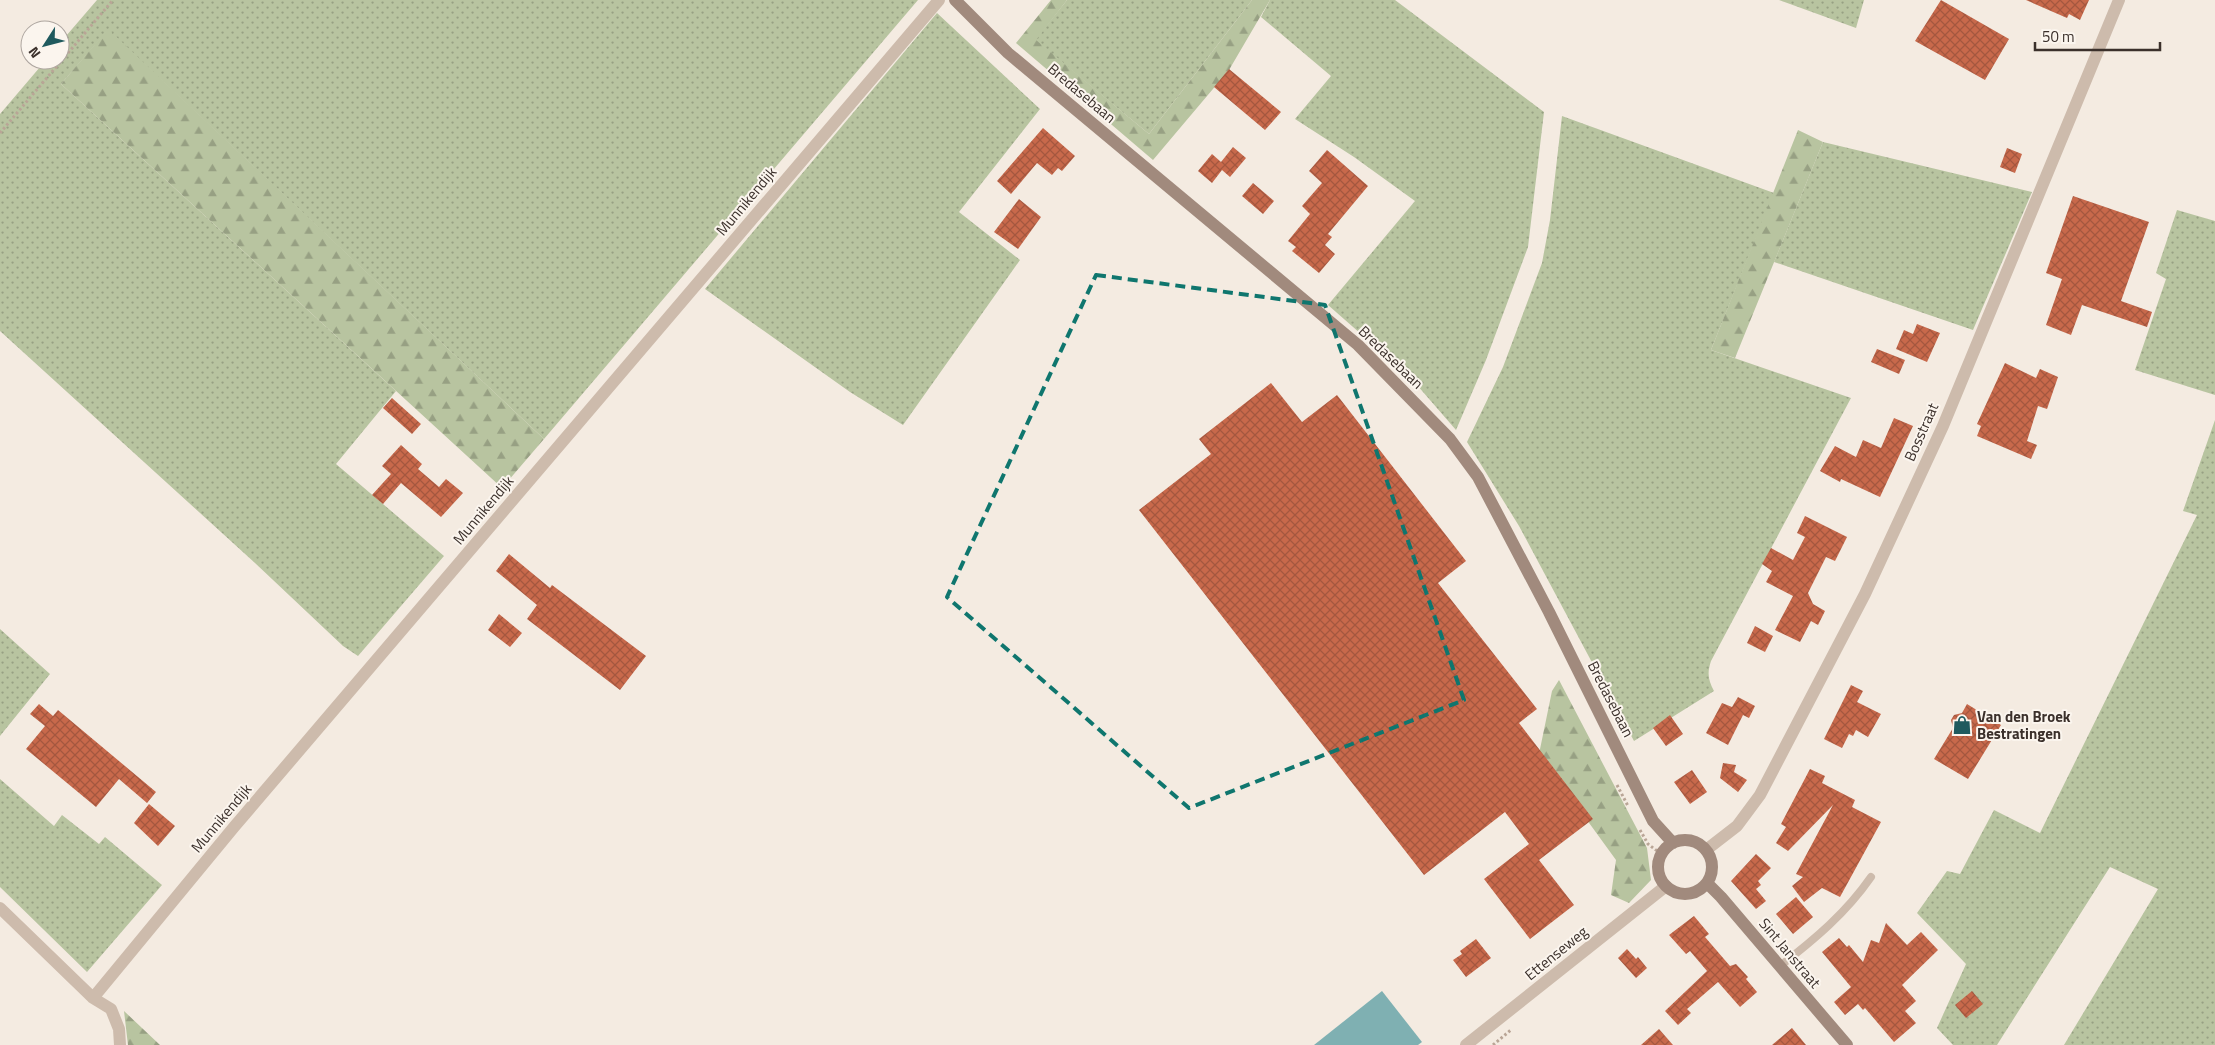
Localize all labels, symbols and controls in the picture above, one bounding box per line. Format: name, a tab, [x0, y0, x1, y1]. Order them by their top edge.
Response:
north arrow	[20, 20, 70, 70]
scale bar	[2035, 20, 2160, 52]
text: 50 m	[2042, 25, 2075, 48]
text: N	[23, 43, 45, 63]
street label: Bredasebaan	[1043, 58, 1121, 128]
street label: Munnikendijk	[710, 161, 782, 241]
street label: Bredasebaan	[1353, 320, 1429, 394]
street label: Bosstraat	[1898, 398, 1944, 465]
street label: Munnikendijk	[447, 470, 519, 550]
street label: Bredasebaan	[1582, 657, 1640, 741]
place label: Van den Broek Bestratingen	[1977, 705, 2071, 745]
shop icon: Van den Broek Bestratingen	[1951, 714, 1973, 736]
street label: Munnikendijk	[185, 778, 257, 858]
street label: Sint Janstraat	[1754, 913, 1827, 994]
street label: Ettenseweg	[1519, 920, 1593, 986]

